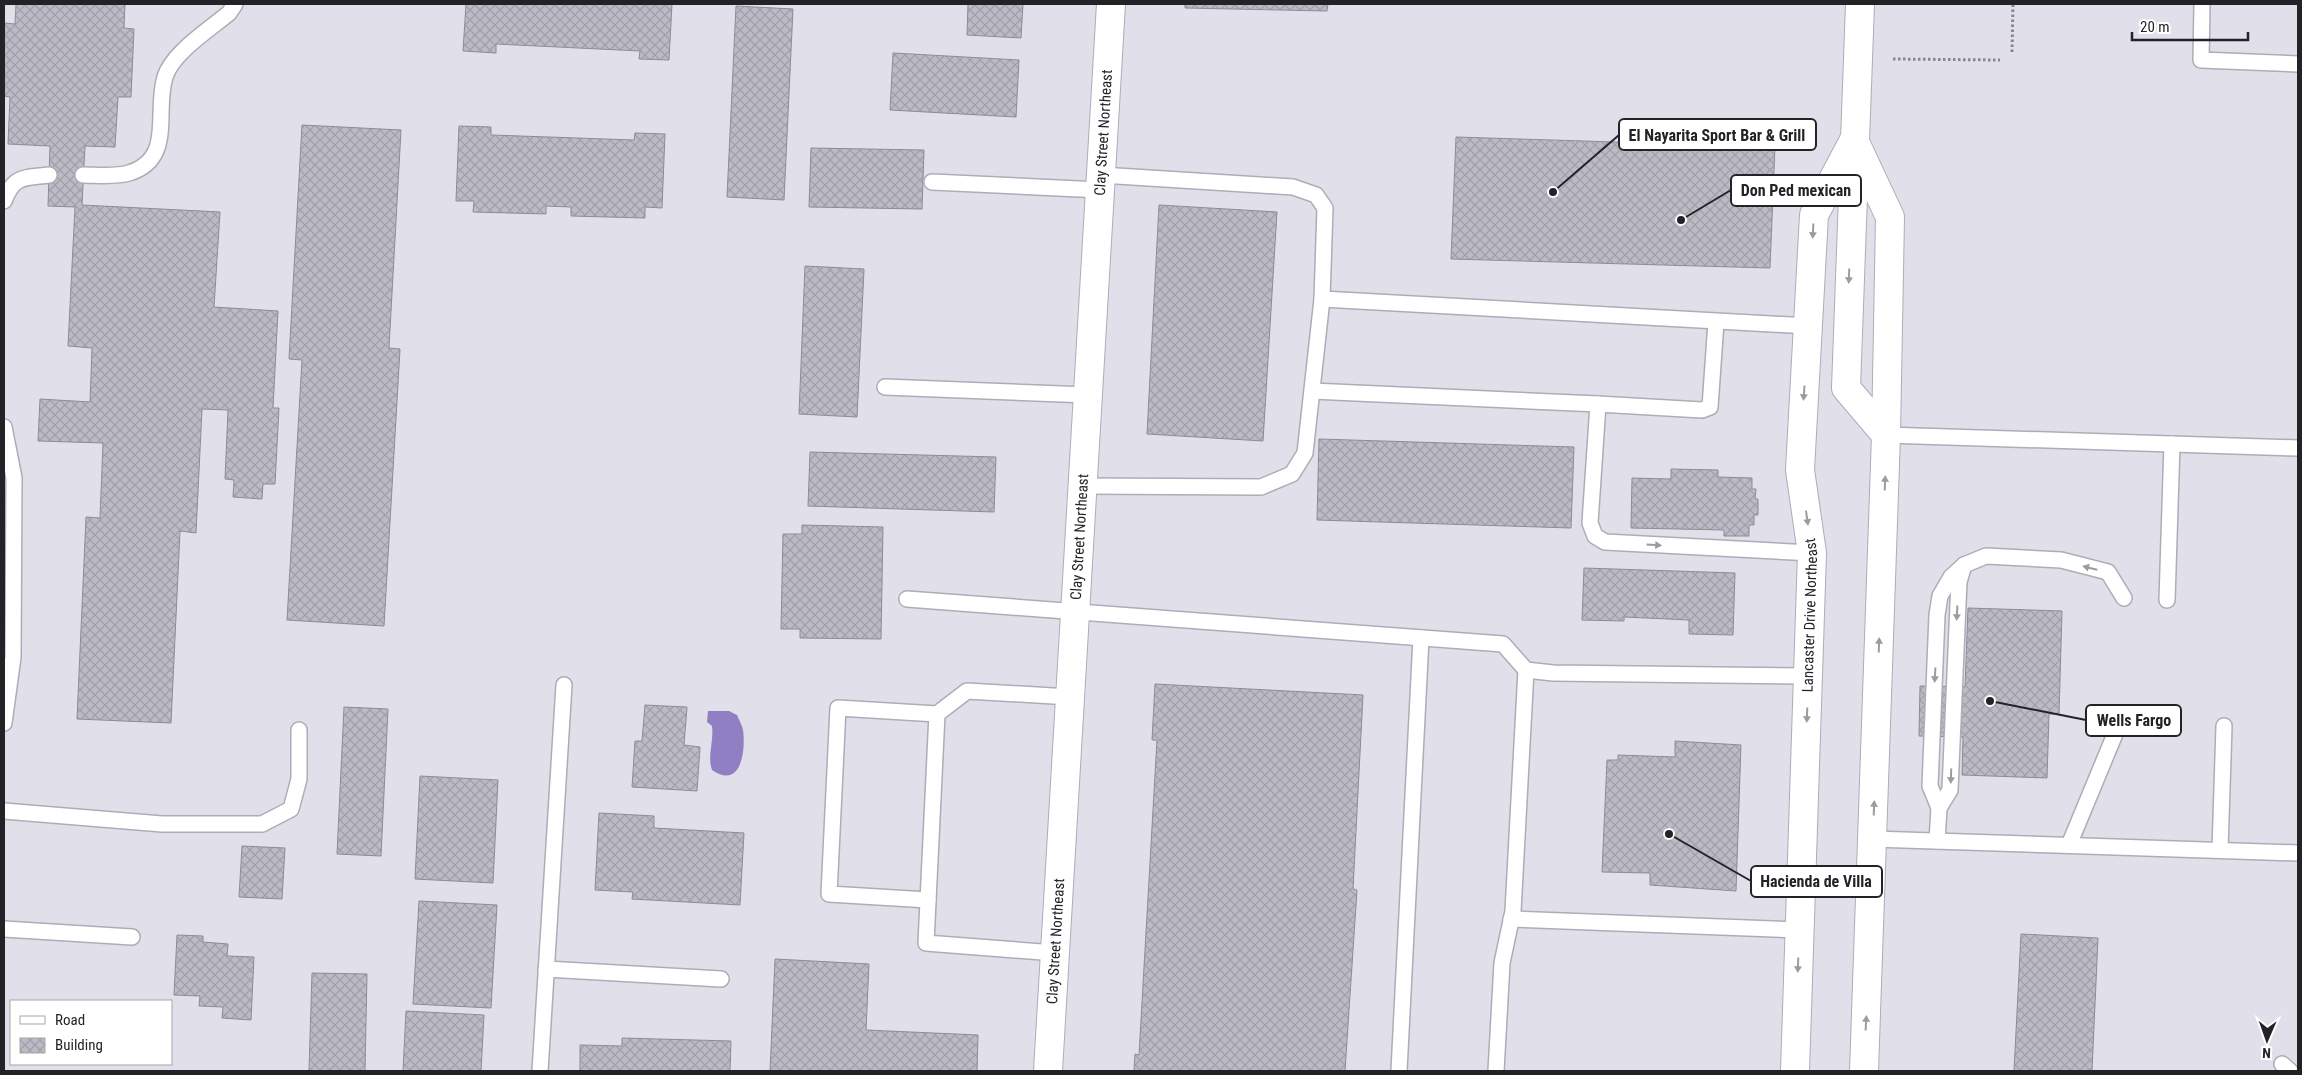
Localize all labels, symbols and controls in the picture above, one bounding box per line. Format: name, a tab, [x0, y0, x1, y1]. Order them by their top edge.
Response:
scale bar	[2132, 10, 2248, 42]
text: 20 m	[2140, 18, 2170, 36]
street label: Clay Street Northeast	[1091, 69, 1116, 196]
callout: El Nayarita Sport Bar & Grill	[1619, 119, 1816, 150]
text: El Nayarita Sport Bar & Grill	[1629, 126, 1805, 145]
callout: Don Ped mexican	[1731, 175, 1861, 206]
text: Don Ped mexican	[1741, 181, 1851, 200]
one-way arrow	[1809, 223, 1817, 239]
one-way arrow	[1845, 268, 1853, 284]
one-way arrow	[1800, 385, 1808, 401]
street label: Clay Street Northeast	[1067, 473, 1092, 601]
one-way arrow	[1881, 475, 1889, 491]
one-way arrow	[1803, 510, 1811, 526]
street label: Lancaster Drive Northeast	[1798, 537, 1821, 693]
one-way arrow	[1646, 541, 1662, 549]
one-way arrow	[2083, 564, 2098, 572]
one-way arrow	[1953, 606, 1961, 622]
one-way arrow	[1876, 637, 1884, 653]
one-way arrow	[1930, 668, 1938, 684]
callout: Wells Fargo	[2086, 705, 2181, 736]
one-way arrow	[1803, 707, 1811, 723]
text: Wells Fargo	[2097, 711, 2171, 730]
one-way arrow	[1946, 768, 1954, 784]
one-way arrow	[1870, 799, 1878, 815]
callout: Hacienda de Villa	[1751, 866, 1882, 897]
text: Hacienda de Villa	[1760, 872, 1872, 891]
street label: Clay Street Northeast	[1043, 878, 1068, 1005]
one-way arrow	[1794, 957, 1802, 973]
legend	[10, 1000, 172, 1065]
text: Road	[55, 1011, 85, 1029]
one-way arrow	[1863, 1014, 1871, 1030]
north arrow	[2242, 1015, 2292, 1065]
text: Building	[55, 1036, 103, 1054]
text: N	[2262, 1045, 2271, 1061]

